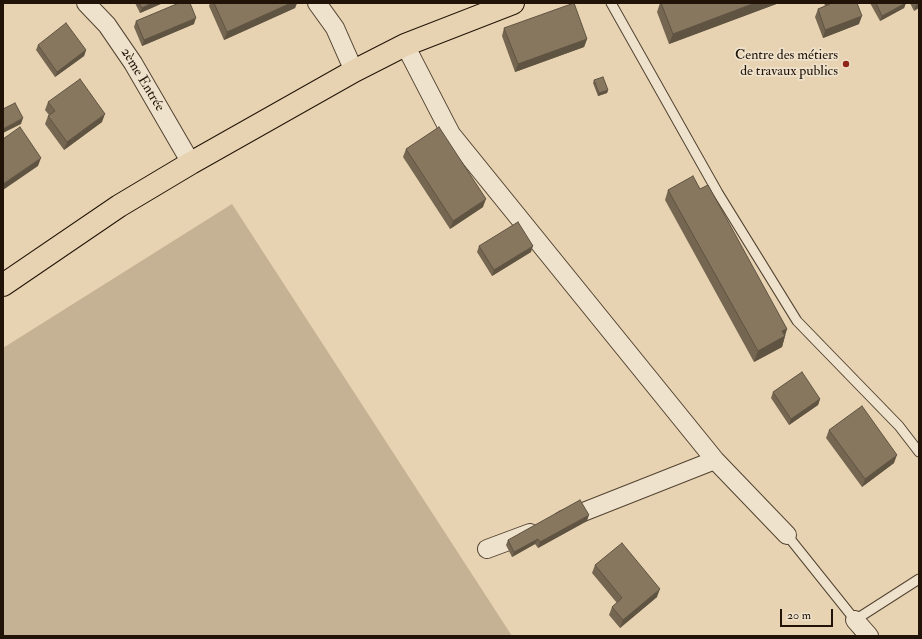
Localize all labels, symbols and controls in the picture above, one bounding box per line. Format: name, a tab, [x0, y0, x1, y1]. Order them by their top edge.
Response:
street label: 2ème Entrée	[116, 45, 168, 115]
place label: Centre des métiers de travaux publics	[735, 48, 838, 80]
marker: Centre des métiers de travaux publics	[841, 59, 851, 69]
scale bar	[782, 601, 835, 627]
text: 20 m	[787, 608, 811, 623]

